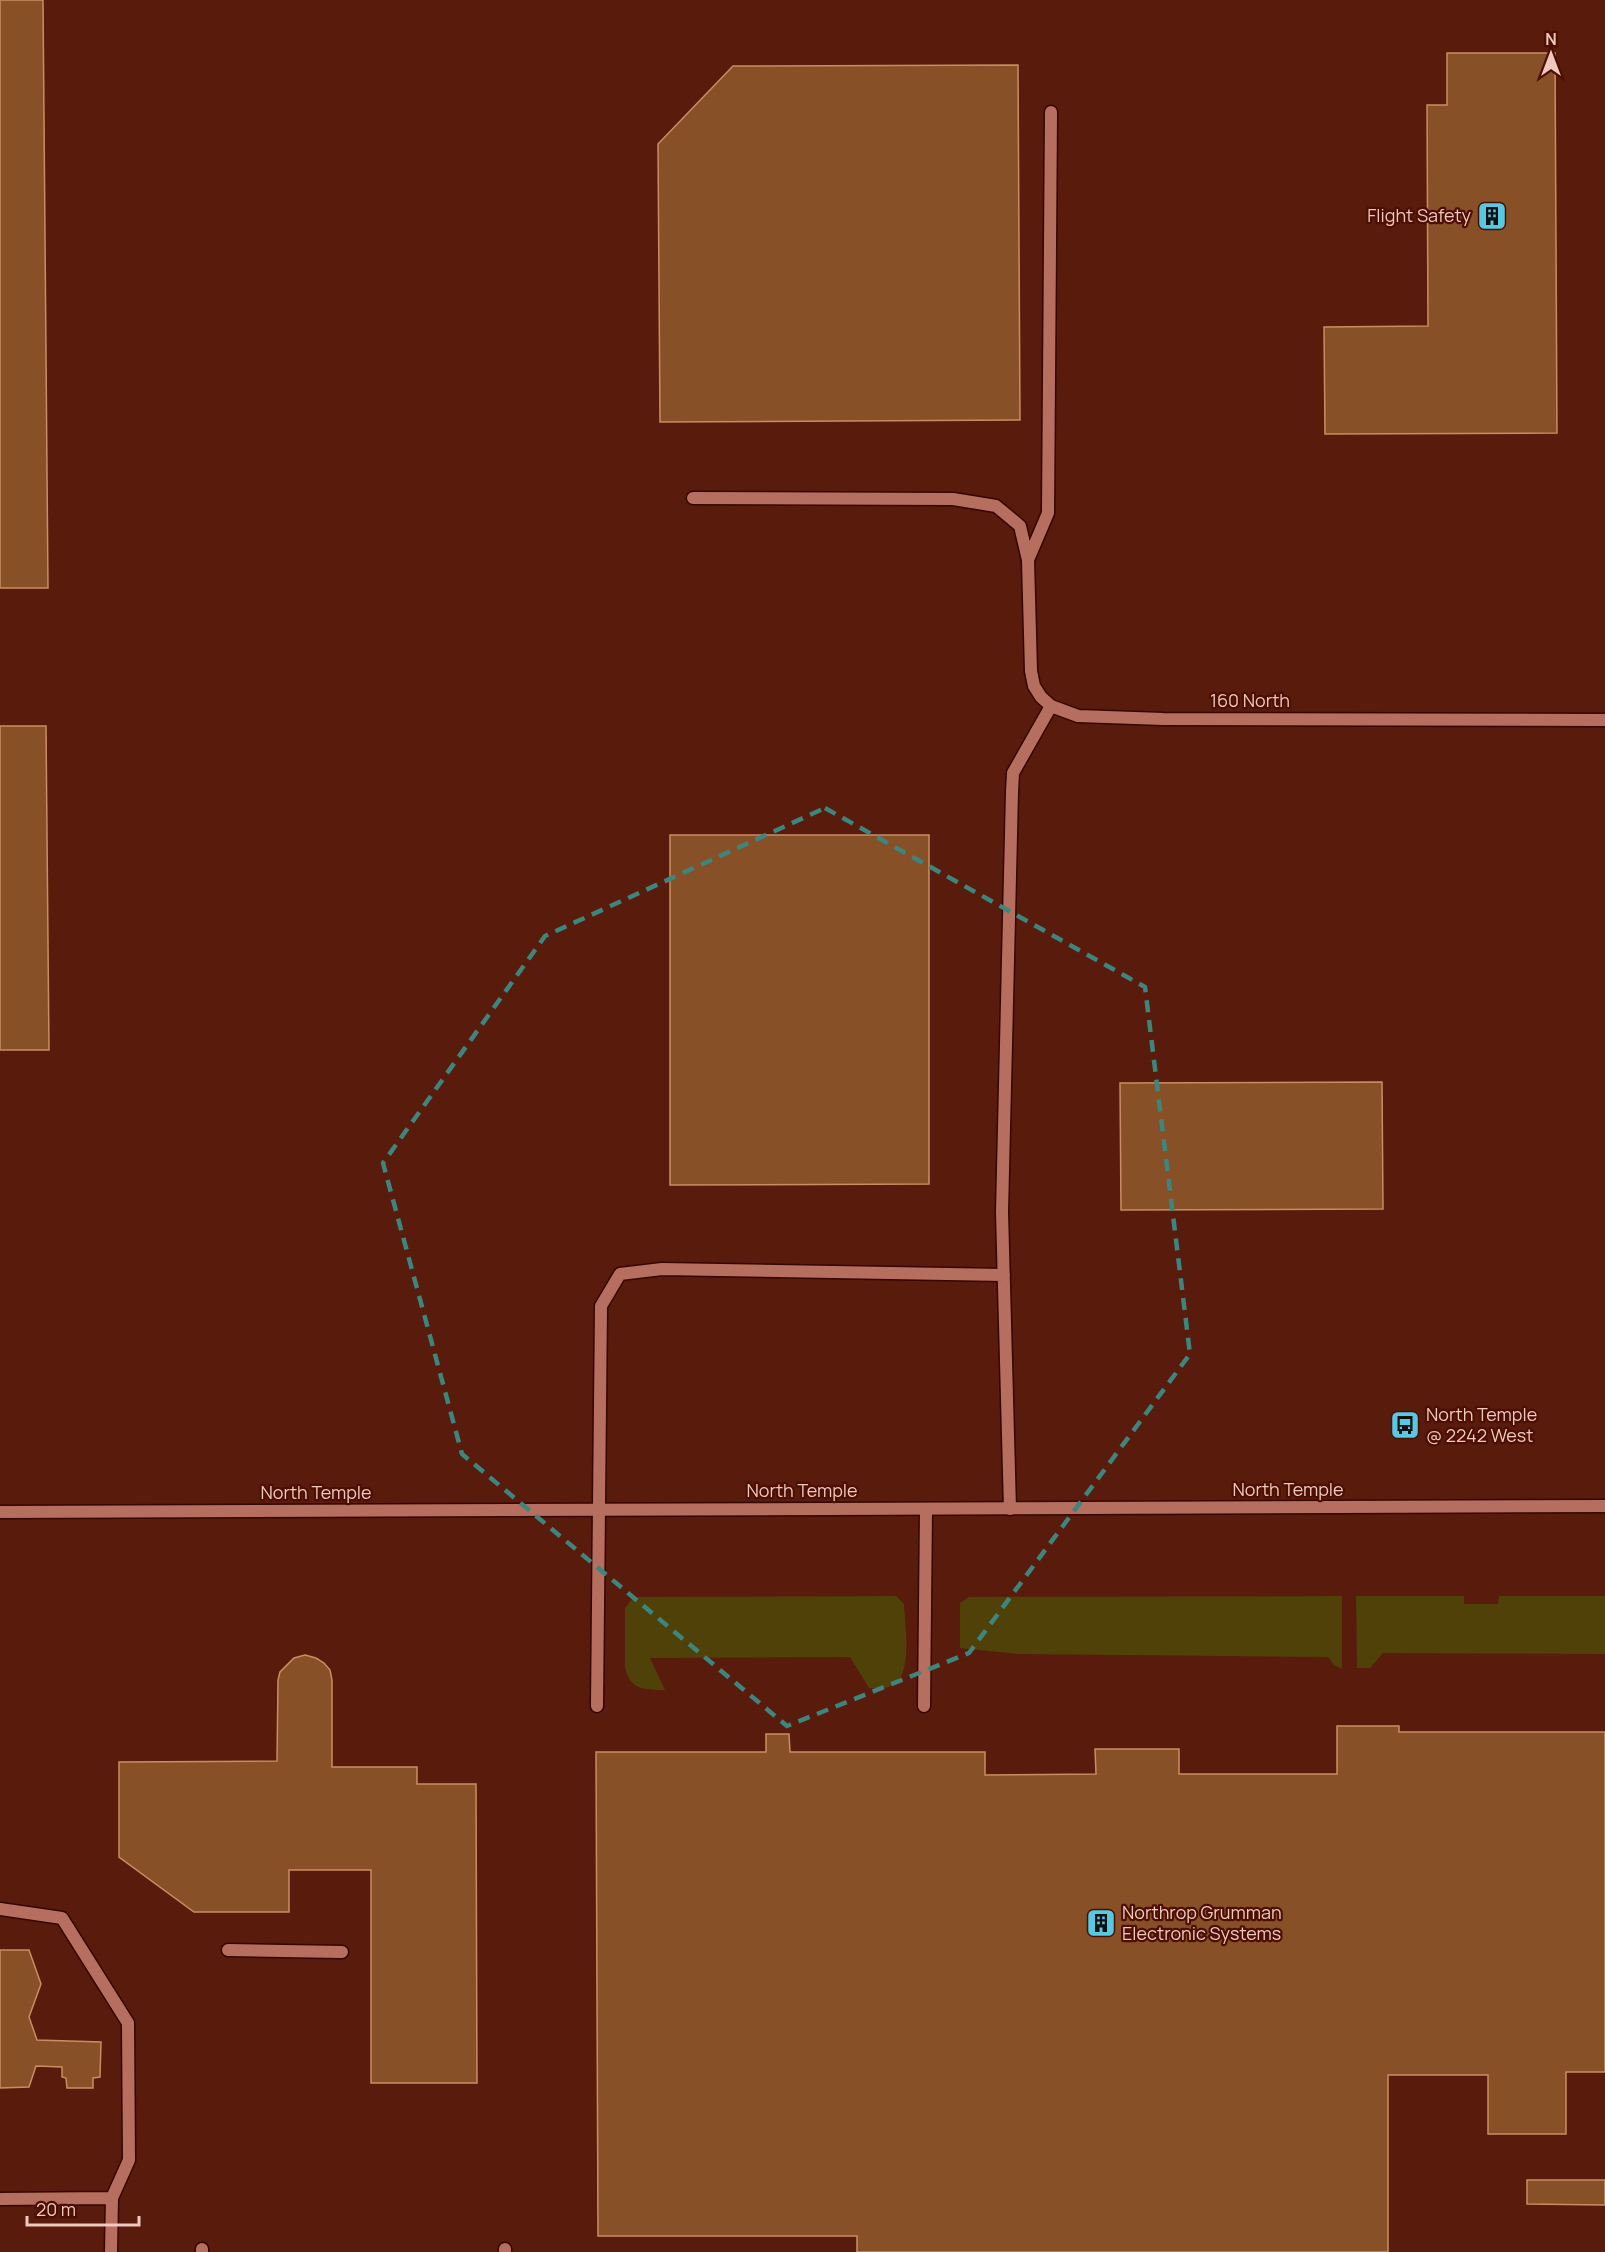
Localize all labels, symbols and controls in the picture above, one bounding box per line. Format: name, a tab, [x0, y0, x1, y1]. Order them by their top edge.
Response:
north arrow	[1521, 24, 1581, 84]
text: N	[1545, 28, 1557, 50]
building icon: Flight Safety	[1476, 200, 1508, 232]
place label: Flight Safety	[1367, 203, 1472, 227]
street label: 160 North	[1210, 688, 1290, 712]
place label: North Temple @ 2242 West	[1426, 1402, 1537, 1447]
bus stop icon: North Temple @ 2242 West	[1389, 1409, 1421, 1441]
street label: North Temple	[1232, 1477, 1344, 1501]
street label: North Temple	[746, 1478, 858, 1502]
street label: North Temple	[260, 1480, 372, 1504]
place label: Northrop Grumman Electronic Systems	[1122, 1900, 1282, 1945]
building icon: Northrop Grumman Electronic Systems	[1085, 1907, 1117, 1939]
scale bar	[27, 2189, 140, 2227]
text: 20 m	[36, 2197, 76, 2221]

